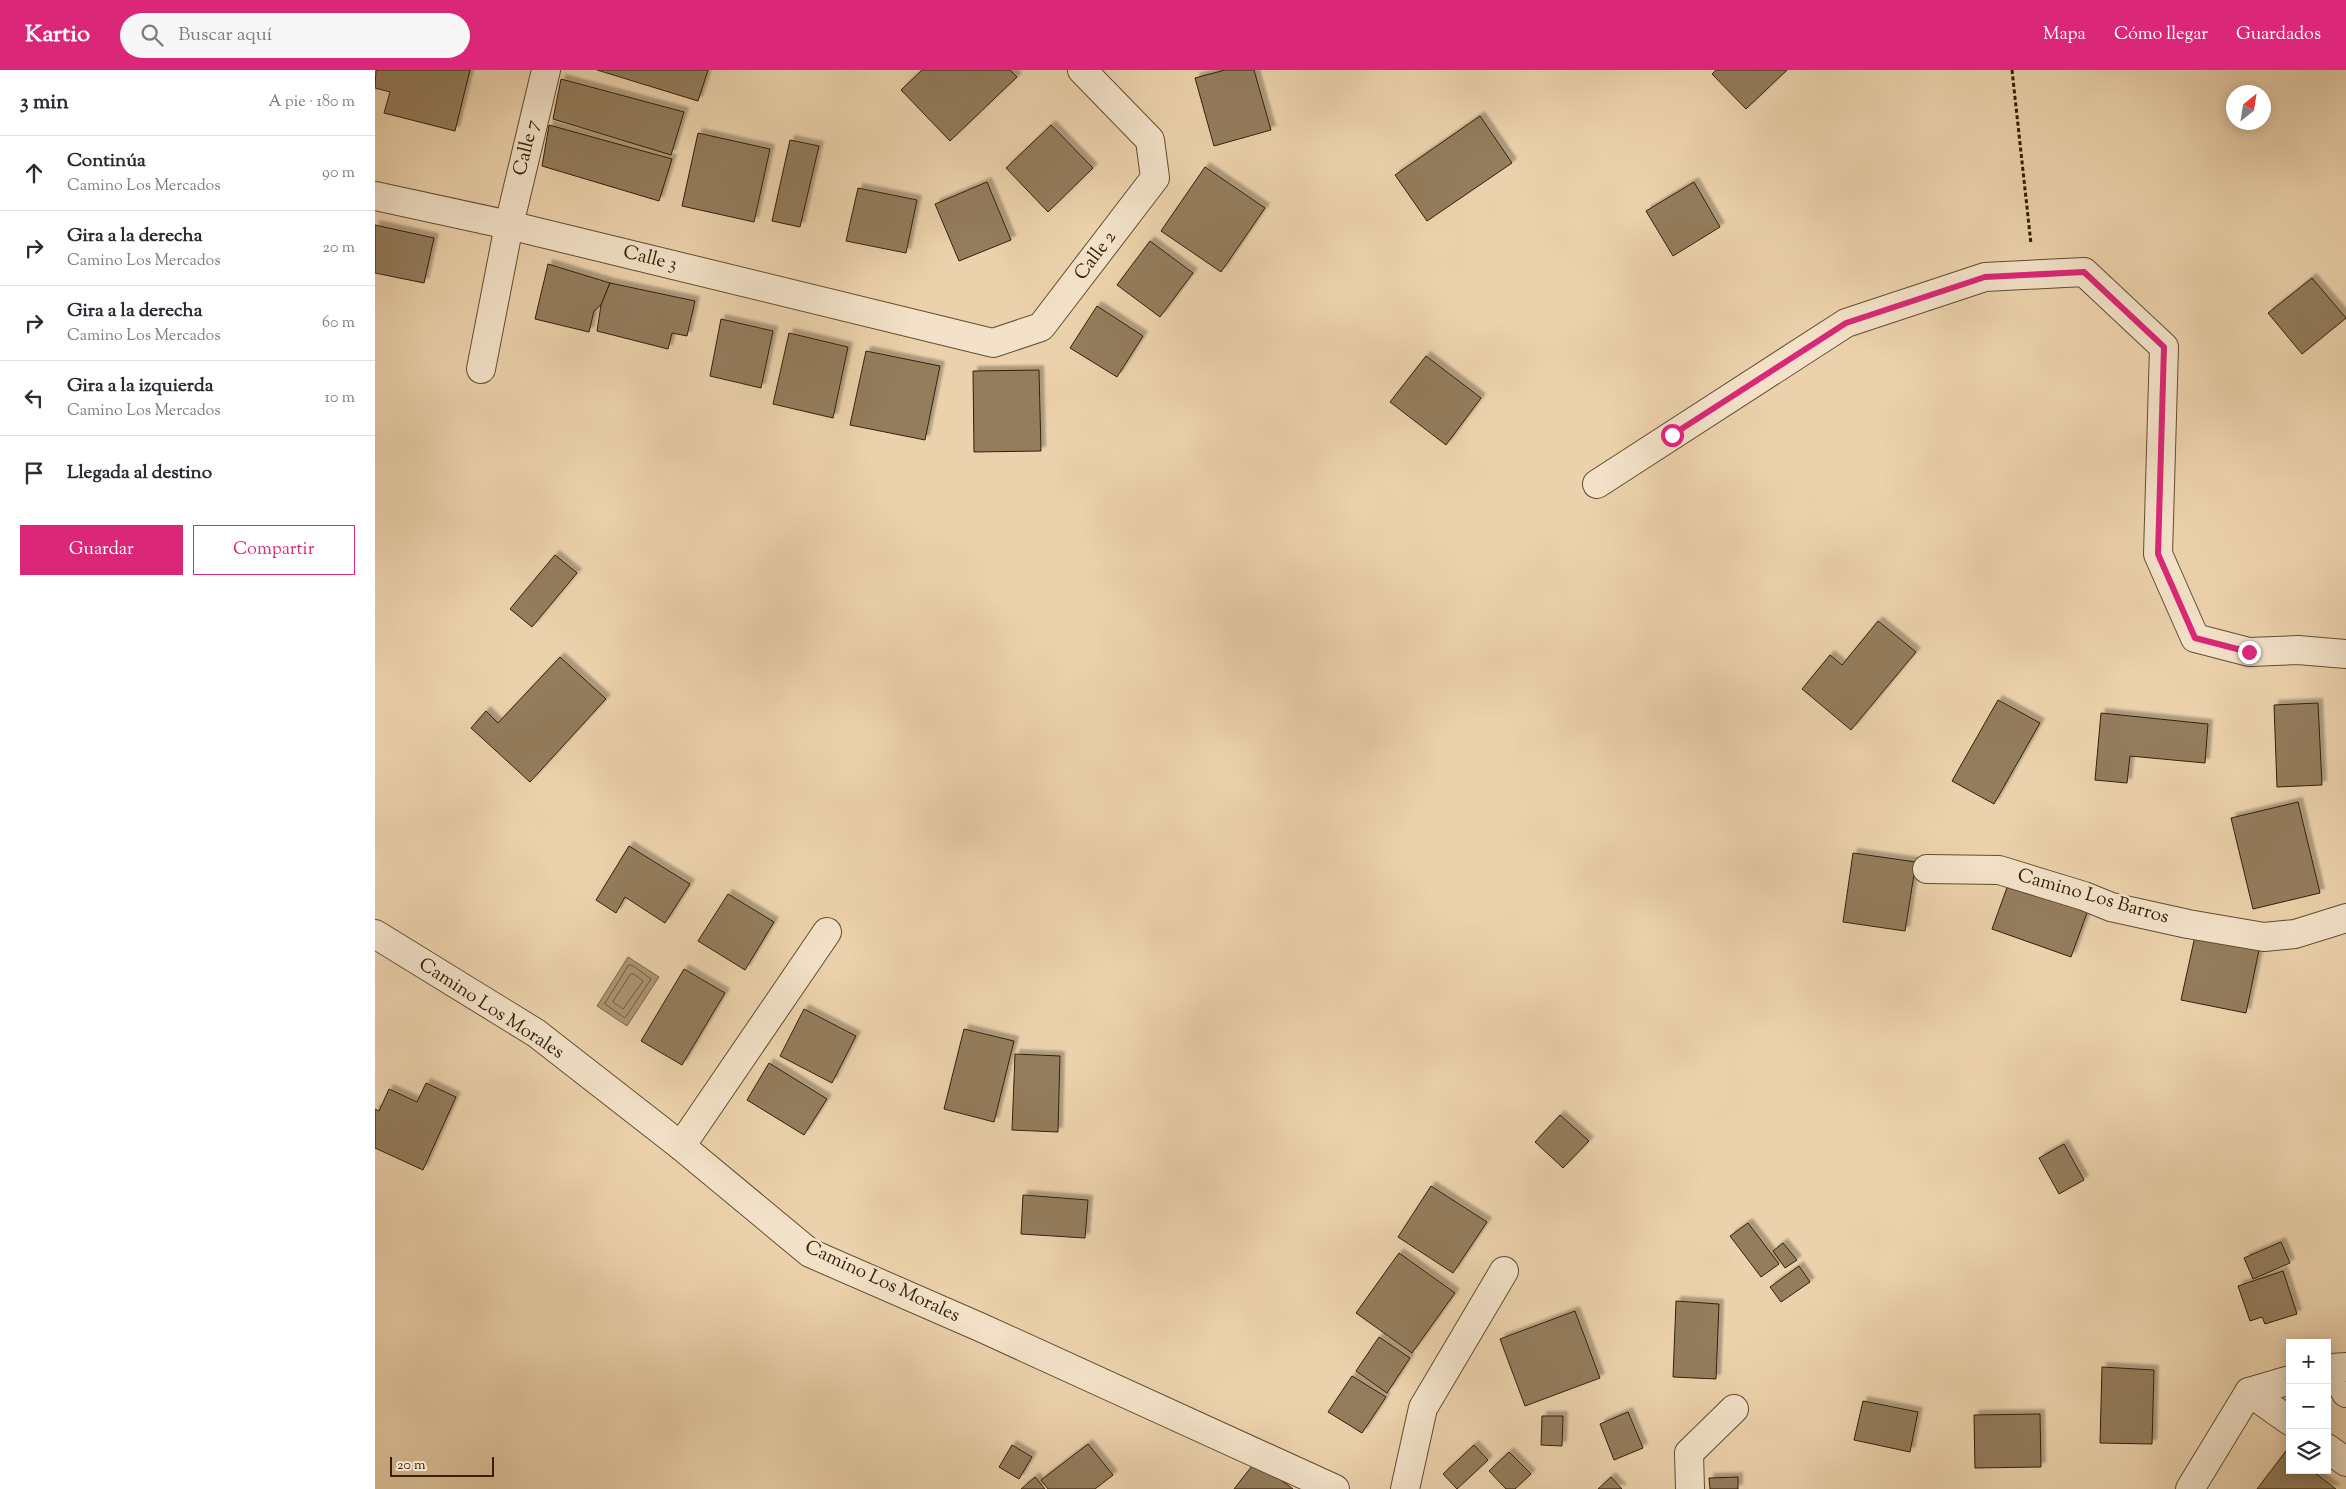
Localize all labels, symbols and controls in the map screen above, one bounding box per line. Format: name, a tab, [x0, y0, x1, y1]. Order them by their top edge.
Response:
search box	[120, 13, 470, 58]
text: Kartio	[25, 18, 90, 52]
icon: search	[138, 21, 166, 49]
text: Buscar aquí	[178, 22, 272, 49]
text: Mapa	[2043, 22, 2086, 48]
text: Cómo llegar	[2114, 22, 2208, 48]
text: Guardados	[2236, 22, 2321, 48]
north arrow	[2226, 85, 2271, 130]
text: 3 min	[20, 88, 69, 118]
text: A pie · 180 m	[268, 91, 355, 114]
street label: Calle 7	[507, 117, 547, 179]
text: Continúa	[67, 148, 146, 175]
icon: ahead	[20, 159, 48, 187]
text: 90 m	[322, 162, 355, 185]
text: Camino Los Mercados	[67, 175, 221, 198]
text: Gira a la derecha	[67, 223, 202, 250]
street label: Calle 2	[1068, 225, 1124, 286]
icon: right	[20, 234, 48, 262]
text: 20 m	[322, 237, 355, 260]
street label: Calle 3	[620, 239, 680, 279]
text: Camino Los Mercados	[67, 250, 221, 273]
text: Gira a la derecha	[67, 298, 202, 325]
icon: right	[20, 309, 48, 337]
text: 60 m	[322, 312, 355, 335]
text: Camino Los Mercados	[67, 325, 221, 348]
text: Gira a la izquierda	[67, 373, 213, 400]
icon: left	[20, 384, 48, 412]
text: 10 m	[325, 387, 355, 410]
text: Camino Los Mercados	[67, 400, 221, 423]
route start	[1661, 424, 1684, 447]
icon: arrive	[20, 459, 48, 487]
text: Llegada al destino	[67, 460, 212, 487]
button: Guardar	[20, 525, 183, 575]
button: Compartir	[193, 525, 355, 575]
route end	[2238, 641, 2261, 664]
street label: Camino Los Barros	[2014, 862, 2172, 932]
street label: Camino Los Morales	[413, 952, 569, 1066]
street label: Camino Los Morales	[800, 1234, 964, 1330]
map controls	[2286, 1339, 2331, 1474]
button: +	[2286, 1339, 2331, 1384]
button: −	[2286, 1384, 2331, 1429]
button: layers	[2286, 1429, 2331, 1474]
scale bar	[390, 1454, 494, 1477]
text: 20 m	[397, 1456, 426, 1476]

